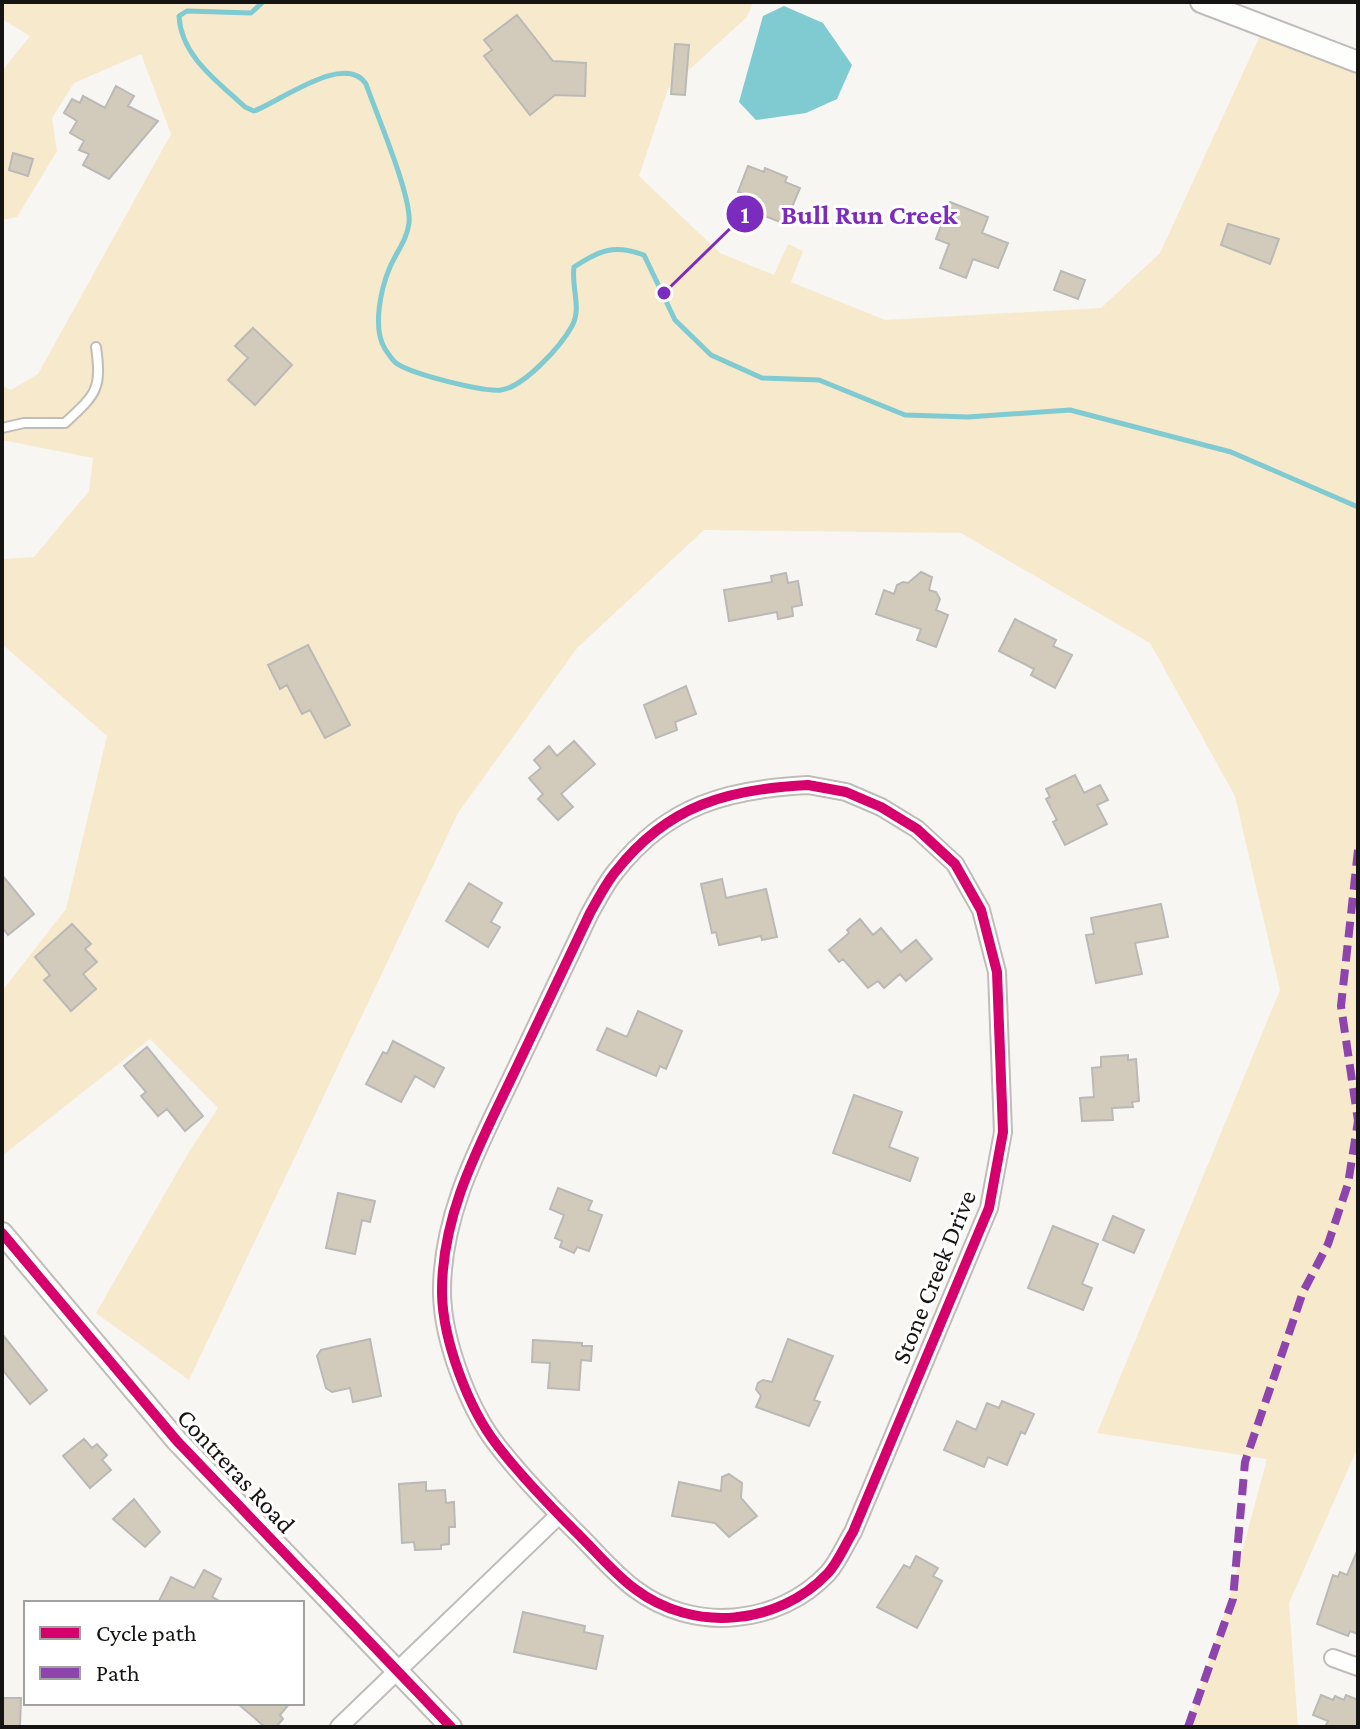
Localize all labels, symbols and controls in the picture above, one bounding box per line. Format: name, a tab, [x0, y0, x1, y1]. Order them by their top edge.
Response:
callout: Bull Run Creek	[725, 188, 974, 240]
text: Bull Run Creek	[781, 199, 958, 230]
text: 1	[741, 201, 750, 228]
street label: Stone Creek Drive	[886, 1186, 982, 1368]
street label: Contreras Road	[171, 1403, 301, 1539]
legend	[24, 1601, 304, 1705]
text: Cycle path	[96, 1619, 197, 1646]
text: Path	[96, 1659, 140, 1686]

